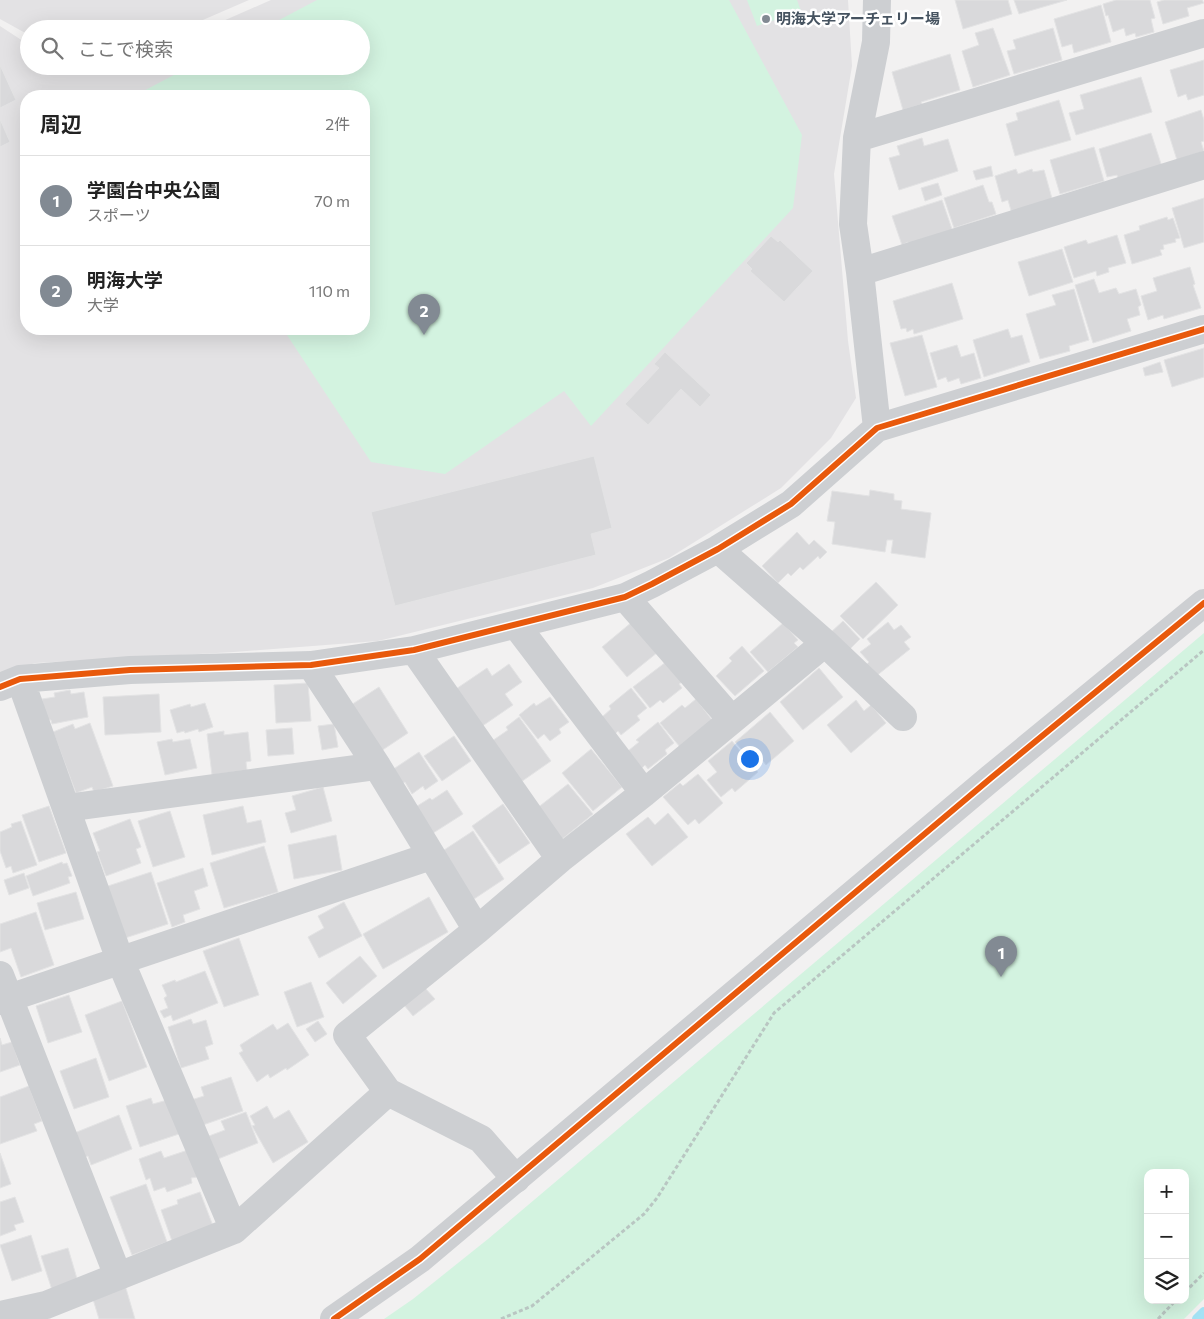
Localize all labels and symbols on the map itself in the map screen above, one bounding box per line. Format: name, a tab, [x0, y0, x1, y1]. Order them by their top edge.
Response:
place label: 明海大学アーチェリー場	[776, 9, 940, 27]
marker: 明海大学アーチェリー場	[760, 13, 772, 25]
pin: 2	[408, 294, 440, 335]
your location	[737, 746, 763, 772]
pin: 1	[985, 936, 1017, 977]

